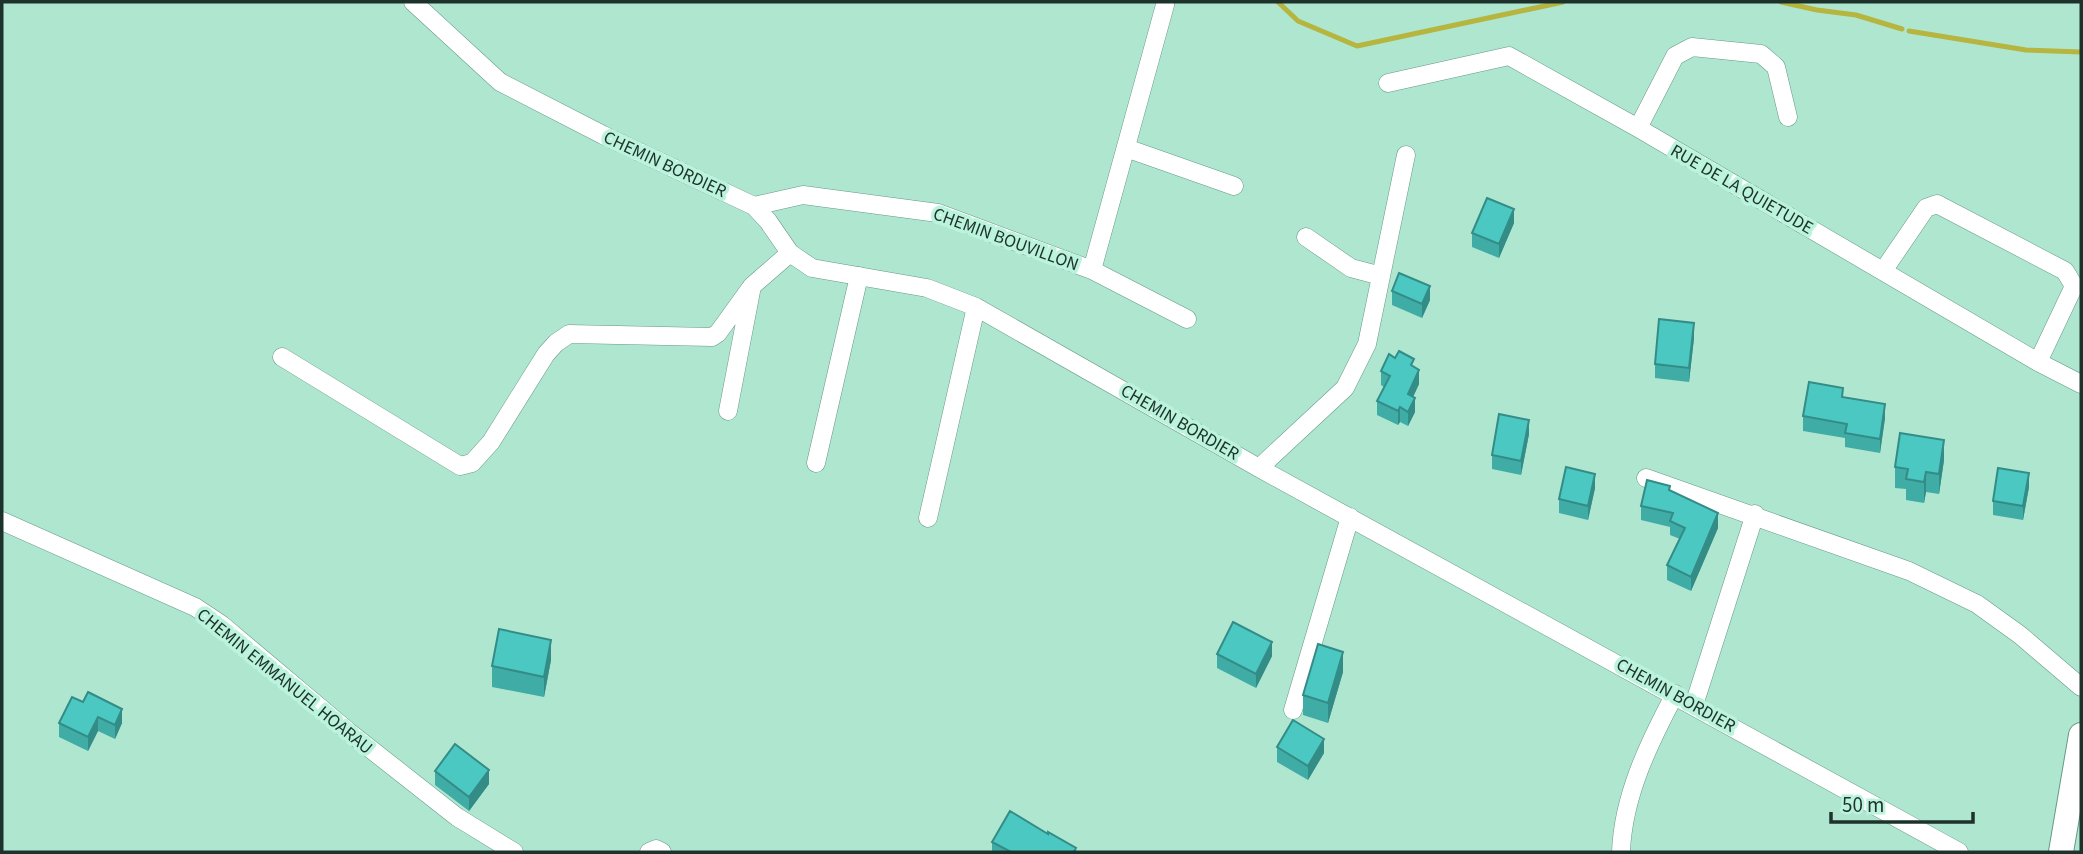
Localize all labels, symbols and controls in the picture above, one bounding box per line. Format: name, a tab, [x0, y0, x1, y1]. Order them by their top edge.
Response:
street label: CHEMIN BORDIER	[599, 125, 730, 204]
street label: RUE DE LA QUIETUDE	[1666, 138, 1818, 240]
street label: CHEMIN BOUVILLON	[930, 202, 1082, 277]
street label: CHEMIN BORDIER	[1116, 378, 1244, 466]
street label: CHEMIN EMMANUEL HOARAU	[191, 603, 378, 760]
street label: CHEMIN BORDIER	[1612, 652, 1740, 739]
scale bar	[1831, 780, 1973, 824]
text: 50 m	[1842, 790, 1884, 820]

